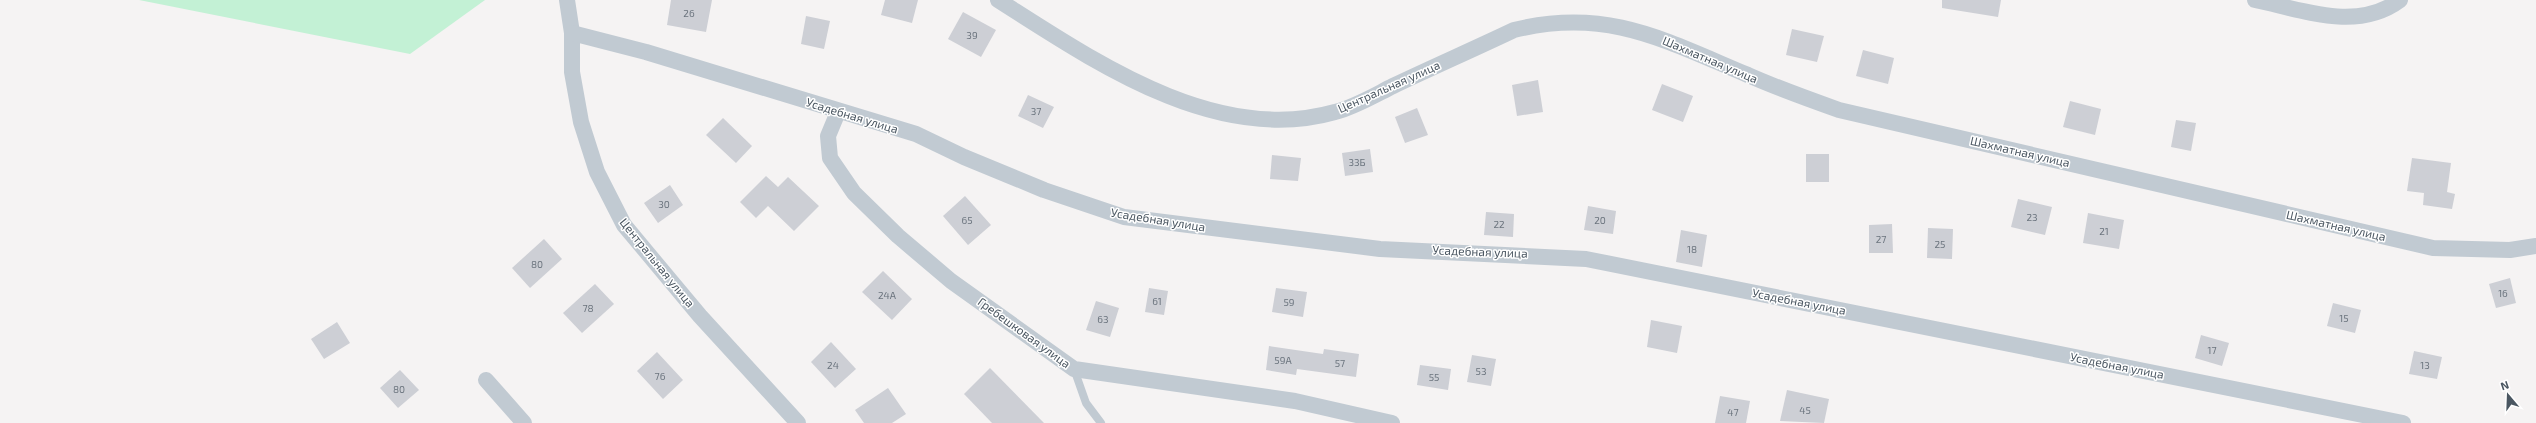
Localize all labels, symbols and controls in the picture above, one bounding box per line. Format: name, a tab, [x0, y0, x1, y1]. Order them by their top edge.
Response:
house number: 26	[683, 7, 695, 19]
house number: 39	[966, 29, 978, 41]
street label: Шахматная улица	[1660, 33, 1760, 86]
street label: Центральная улица	[1335, 57, 1442, 116]
street label: Усадебная улица	[804, 94, 900, 137]
house number: 37	[1031, 105, 1041, 117]
street label: Шахматная улица	[1969, 133, 2071, 170]
house number: 33Б	[1348, 156, 1366, 168]
house number: 30	[658, 198, 670, 210]
street label: Усадебная улица	[1110, 205, 1206, 234]
street label: Шахматная улица	[2285, 207, 2387, 244]
house number: 23	[2026, 211, 2038, 223]
house number: 65	[961, 214, 973, 226]
house number: 20	[1594, 214, 1606, 226]
street label: Центральная улица	[617, 215, 698, 310]
house number: 22	[1493, 218, 1505, 230]
house number: 21	[2099, 225, 2109, 237]
house number: 27	[1876, 233, 1886, 245]
house number: 25	[1935, 238, 1945, 250]
street label: Усадебная улица	[1432, 242, 1528, 261]
house number: 18	[1687, 243, 1697, 255]
house number: 80	[531, 258, 543, 270]
street label: Усадебная улица	[1751, 285, 1847, 318]
house number: 16	[2498, 287, 2508, 299]
house number: 24А	[878, 289, 897, 301]
street label: Гребешковая улица	[975, 294, 1074, 371]
house number: 61	[1152, 295, 1162, 307]
house number: 59	[1283, 296, 1295, 308]
house number: 78	[582, 302, 594, 314]
house number: 15	[2339, 312, 2349, 324]
house number: 63	[1097, 313, 1109, 325]
house number: 17	[2207, 344, 2217, 356]
street label: Усадебная улица	[2069, 349, 2165, 382]
house number: 59А	[1274, 354, 1292, 366]
house number: 57	[1335, 357, 1345, 369]
house number: 24	[827, 359, 839, 371]
house number: 13	[2420, 359, 2430, 371]
house number: 53	[1476, 365, 1486, 377]
house number: 76	[655, 370, 666, 382]
house number: 55	[1429, 371, 1439, 383]
north arrow	[2488, 375, 2528, 415]
text: N	[2499, 378, 2511, 393]
house number: 80	[393, 383, 405, 395]
house number: 45	[1799, 404, 1811, 416]
house number: 47	[1727, 406, 1739, 418]

